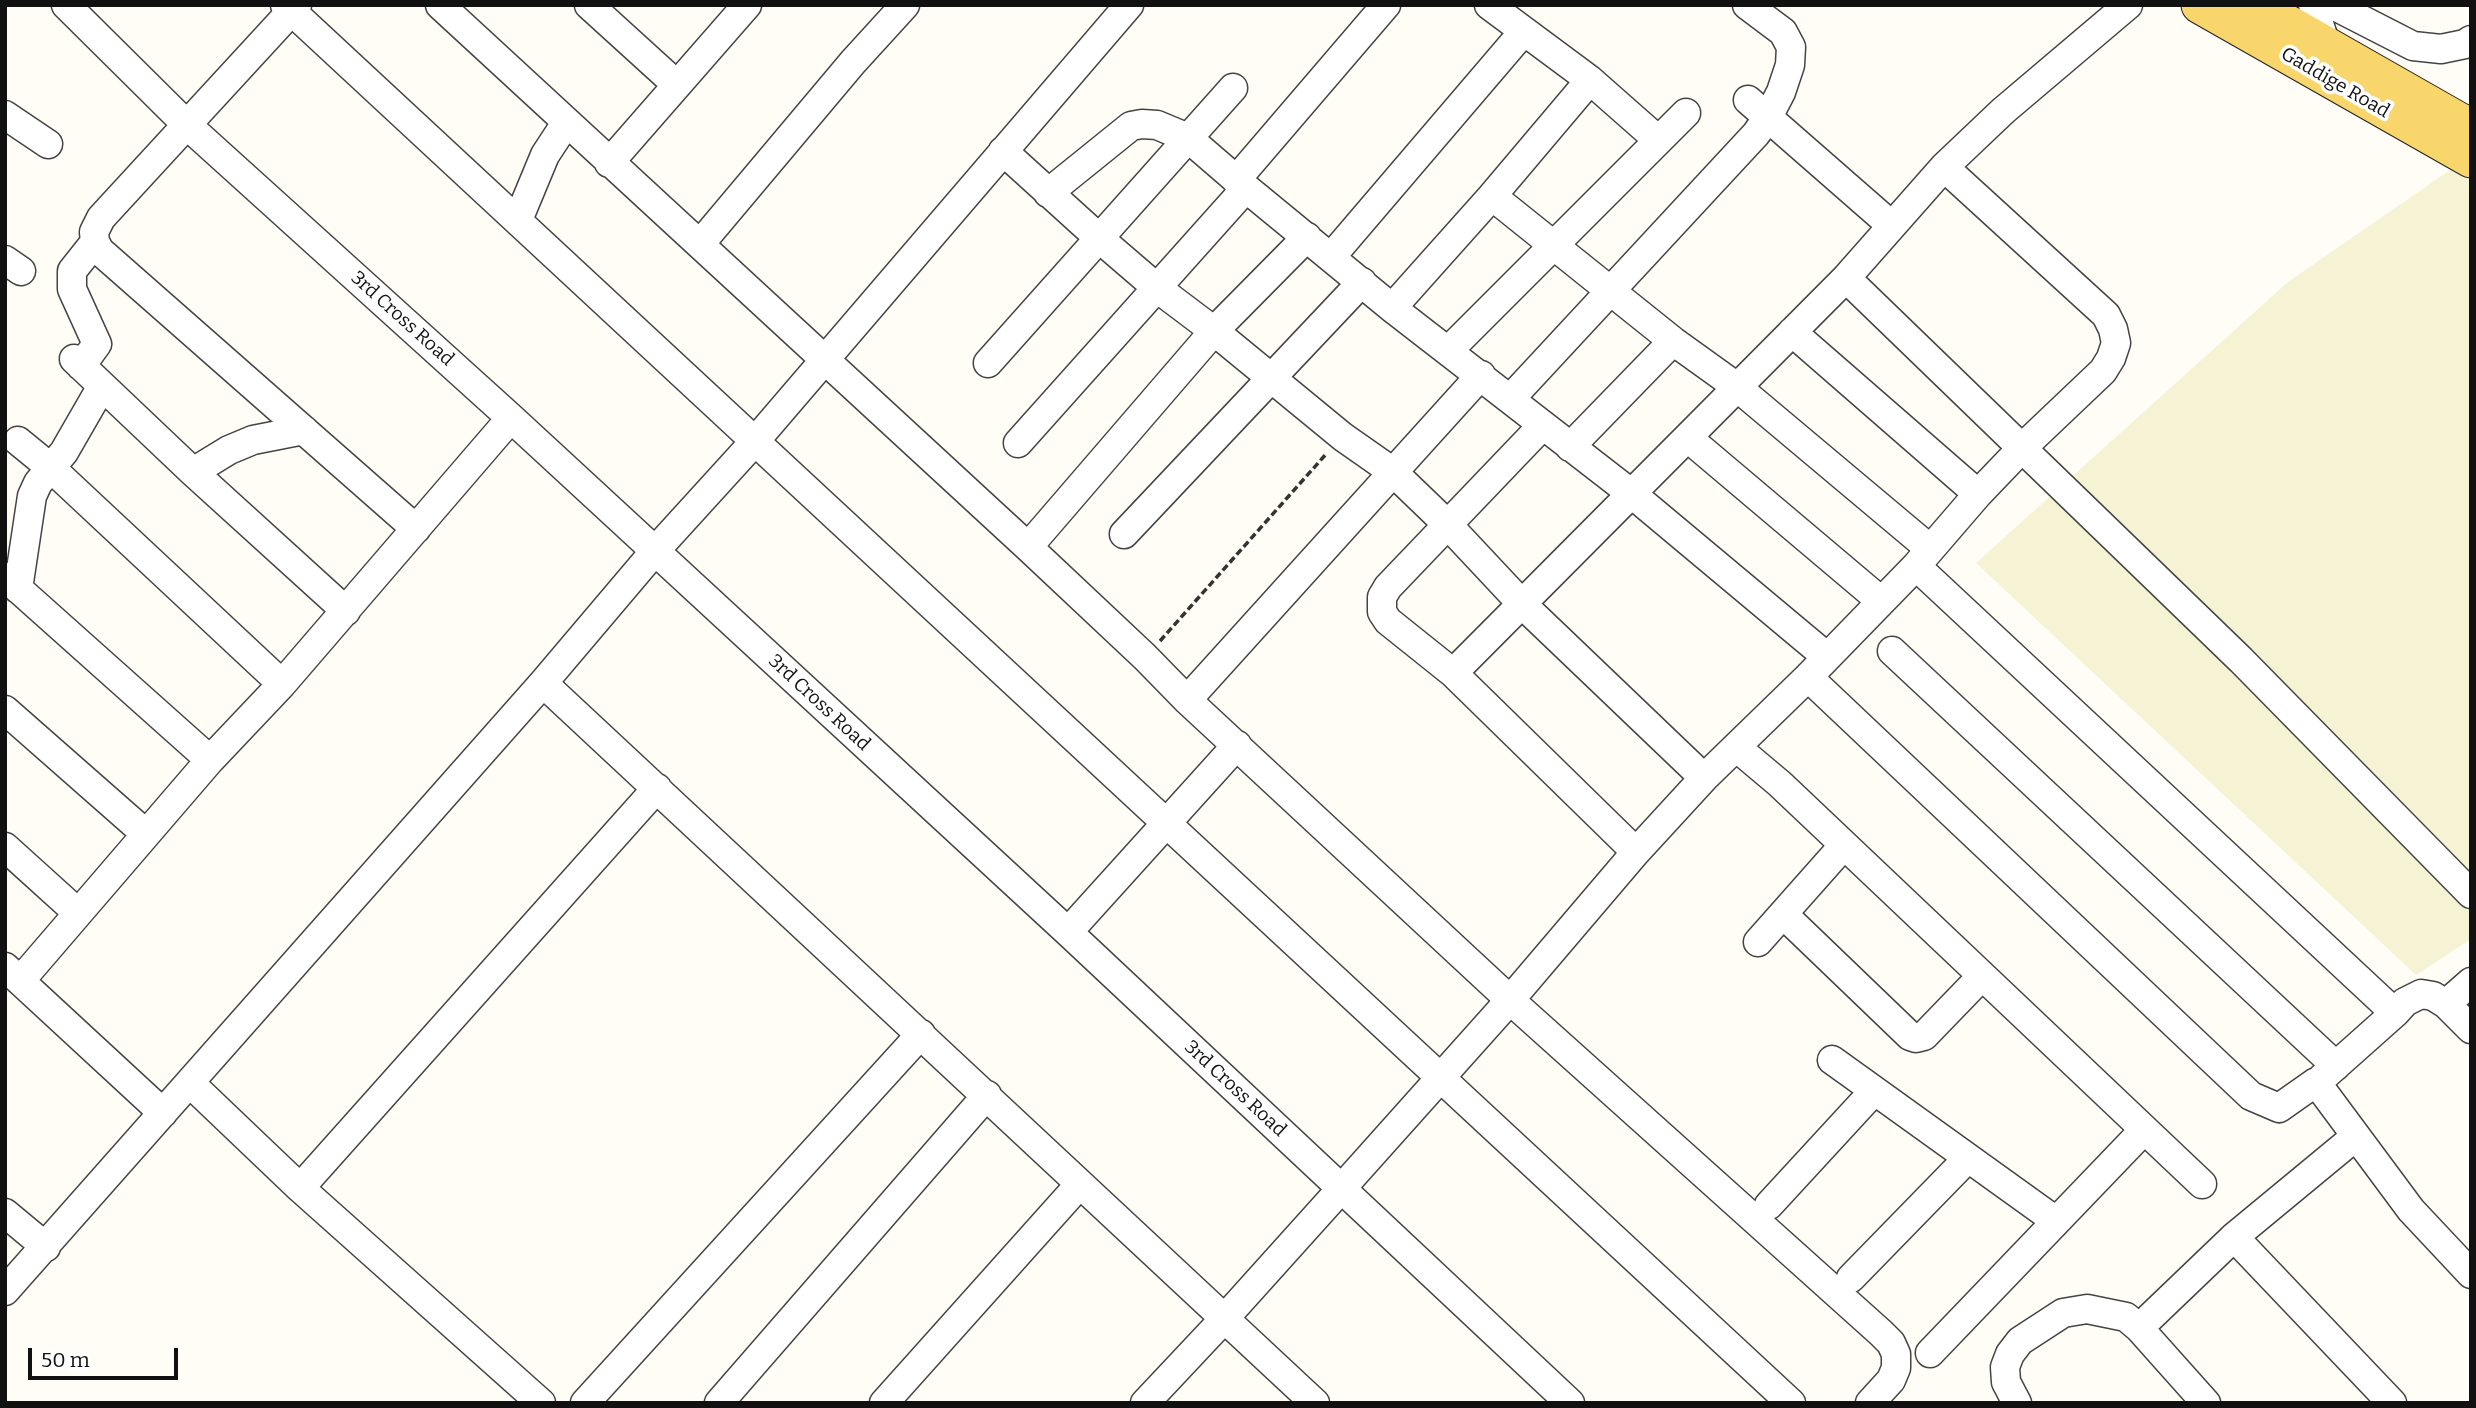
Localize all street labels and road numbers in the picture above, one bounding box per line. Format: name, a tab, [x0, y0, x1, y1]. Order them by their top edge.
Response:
street label: Gaddige Road	[2277, 43, 2393, 123]
street label: 3rd Cross Road	[346, 267, 458, 371]
street label: 3rd Cross Road	[763, 650, 875, 756]
street label: 3rd Cross Road	[1179, 1036, 1291, 1142]

